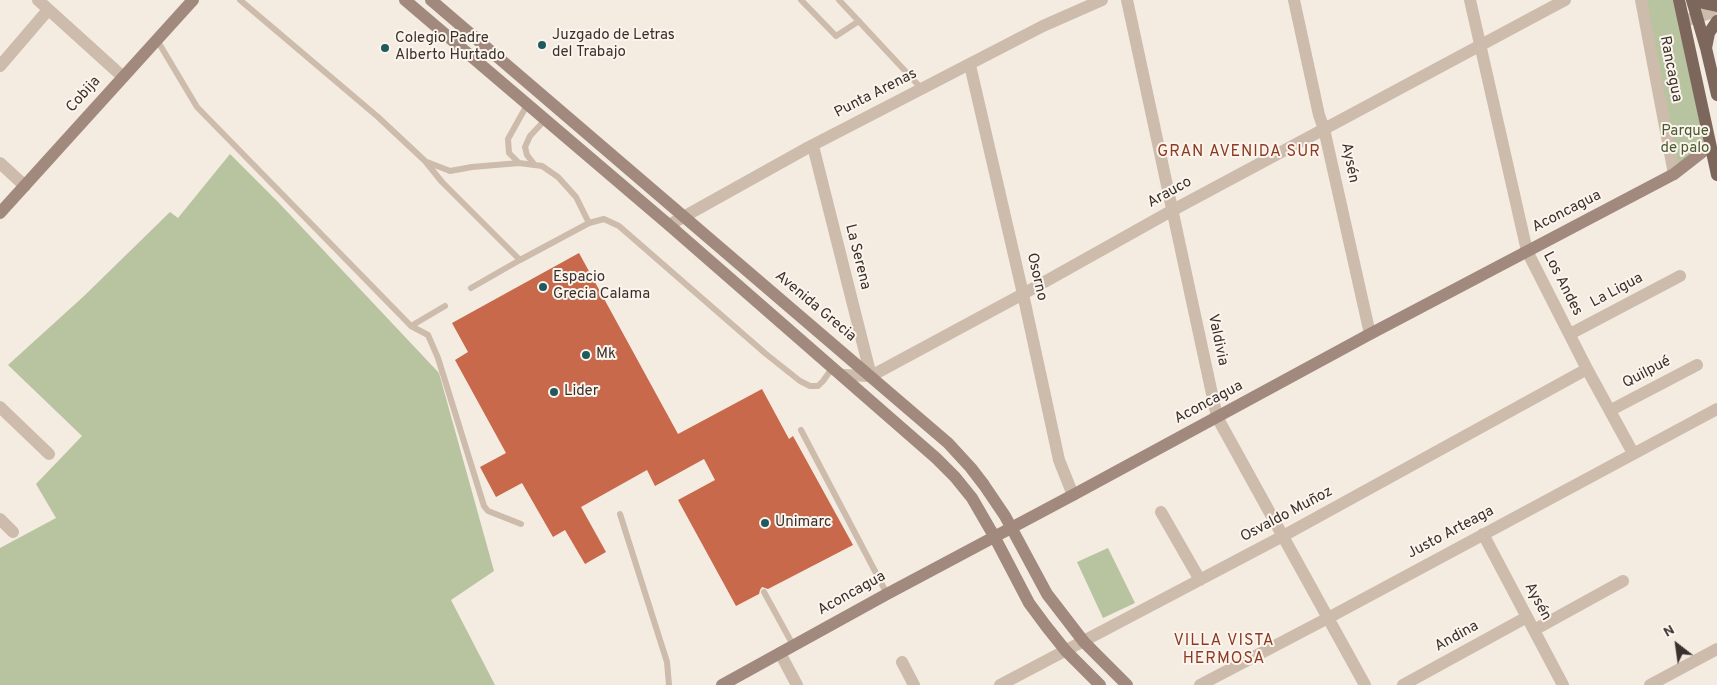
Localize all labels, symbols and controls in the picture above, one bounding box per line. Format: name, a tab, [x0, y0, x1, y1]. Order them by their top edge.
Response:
place label: Juzgado de Letras del Trabajo	[552, 27, 675, 62]
place label: Colegio Padre Alberto Hurtado	[395, 30, 505, 65]
street label: Rancagua	[1655, 34, 1685, 104]
marker: Juzgado de Letras del Trabajo	[536, 39, 548, 51]
marker: Colegio Padre Alberto Hurtado	[379, 42, 391, 54]
street label: Punta Arenas	[832, 65, 920, 123]
street label: Cobija	[63, 73, 105, 117]
park label: Parque de palo	[1661, 123, 1709, 158]
street label: Aysén	[1336, 141, 1362, 185]
district label: GRAN AVENIDA SUR	[1155, 143, 1323, 163]
street label: Arauco	[1145, 174, 1195, 212]
street label: Aconcagua	[1530, 187, 1604, 237]
street label: La Serena	[840, 222, 874, 292]
street label: Los Andes	[1538, 249, 1586, 319]
street label: Osorno	[1022, 251, 1050, 303]
street label: Avenida Grecia	[771, 268, 859, 346]
place label: Espacio Grecia Calama	[553, 269, 650, 304]
street label: La Ligua	[1588, 270, 1646, 312]
marker: Espacio Grecia Calama	[537, 281, 549, 293]
street label: Valdivia	[1203, 313, 1231, 367]
place label: Mk	[596, 346, 616, 364]
marker: Mk	[580, 349, 592, 361]
street label: Quilpué	[1620, 353, 1674, 393]
street label: Aconcagua	[1172, 377, 1246, 429]
place label: Lider	[564, 383, 599, 401]
marker: Lider	[548, 386, 560, 398]
street label: Osvaldo Muñoz	[1238, 483, 1336, 547]
street label: Justo Arteaga	[1405, 503, 1497, 563]
place label: Unimarc	[775, 514, 831, 532]
marker: Unimarc	[759, 517, 771, 529]
street label: Aconcagua	[815, 568, 889, 620]
street label: Aysén	[1520, 580, 1554, 624]
street label: Andina	[1432, 618, 1482, 656]
north arrow	[1652, 620, 1702, 670]
text: N	[1661, 622, 1678, 641]
district label: VILLA VISTA HERMOSA	[1172, 632, 1276, 670]

